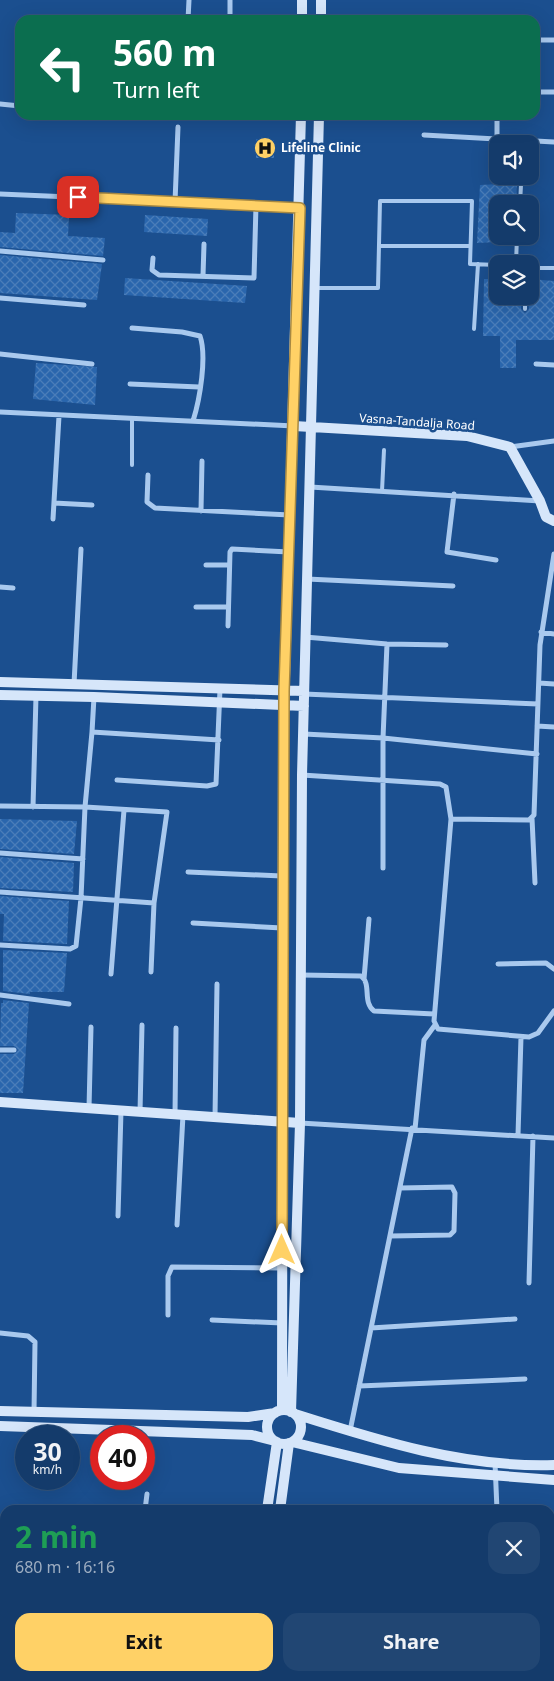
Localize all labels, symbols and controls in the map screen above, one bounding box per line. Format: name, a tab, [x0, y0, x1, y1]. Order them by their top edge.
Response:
text: 560 m	[113, 29, 216, 76]
icon: left	[30, 35, 95, 100]
text: Turn left	[113, 74, 200, 104]
map controls	[489, 135, 539, 305]
button: sound	[489, 135, 539, 185]
hospital icon: Lifeline Clinic	[253, 136, 277, 160]
place label: Lifeline Clinic	[281, 139, 361, 156]
pin	[57, 176, 99, 218]
icon: arrive	[64, 183, 92, 211]
button: search	[489, 195, 539, 245]
button: layers	[489, 255, 539, 305]
street label: Vasna-Tandalja Road	[359, 409, 475, 434]
position arrow	[255, 1223, 307, 1275]
speed limit sign: 40	[90, 1425, 155, 1490]
text: 30	[33, 1434, 62, 1468]
text: km/h	[33, 1461, 62, 1478]
text: 2 min	[15, 1516, 98, 1557]
button: close	[488, 1522, 540, 1574]
text: 680 m · 16:16	[15, 1556, 115, 1578]
button: Exit	[15, 1613, 273, 1671]
button: Share	[283, 1613, 540, 1671]

